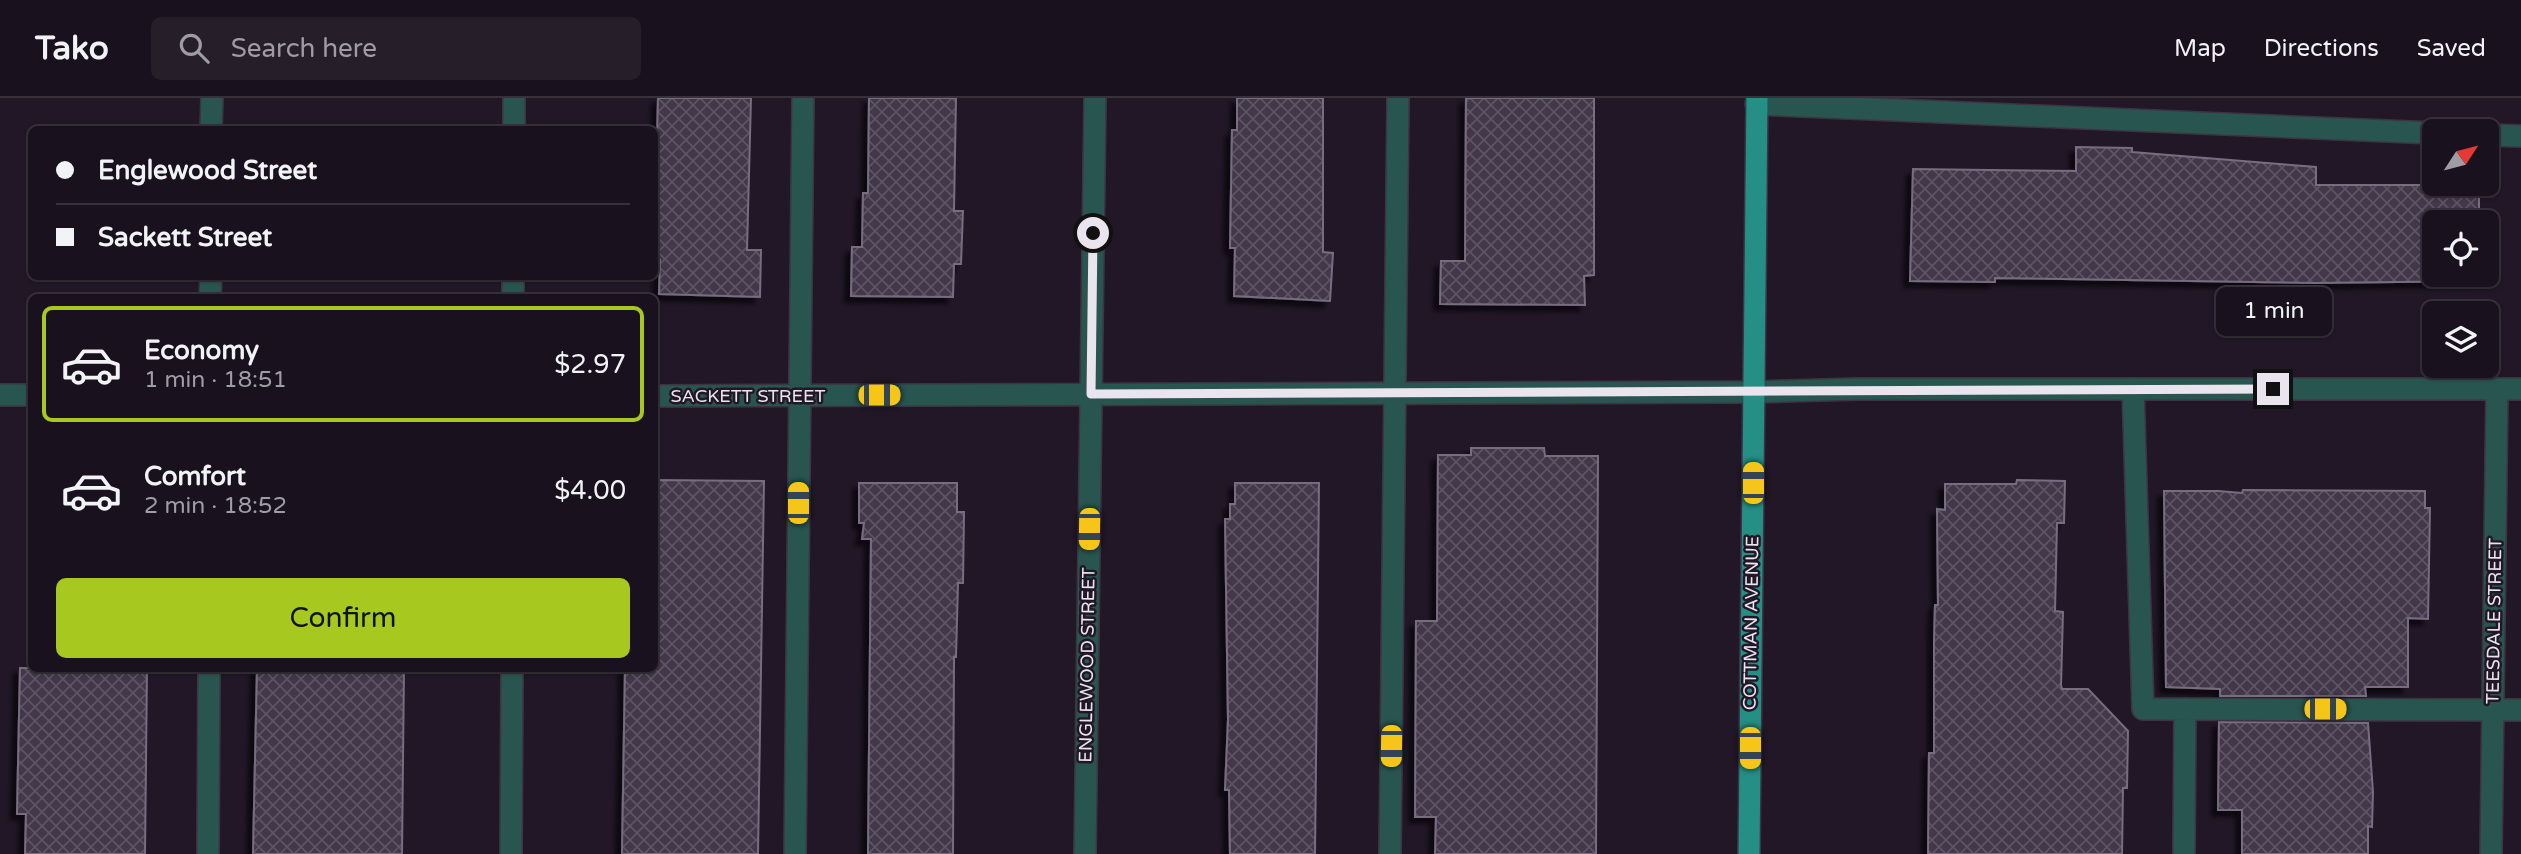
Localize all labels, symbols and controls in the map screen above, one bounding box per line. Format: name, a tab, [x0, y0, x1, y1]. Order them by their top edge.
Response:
search box	[151, 17, 641, 80]
text: Tako	[35, 29, 109, 68]
icon: search	[175, 29, 213, 67]
text: Search here	[231, 33, 377, 64]
text: Map	[2174, 34, 2226, 63]
text: Directions	[2264, 34, 2379, 63]
text: Saved	[2417, 34, 2486, 63]
north arrow	[2422, 119, 2499, 196]
map controls	[2422, 119, 2499, 378]
text: Englewood Street	[98, 155, 317, 186]
button: locate	[2422, 210, 2499, 287]
route start	[1077, 217, 1109, 249]
text: Sackett Street	[98, 222, 272, 253]
callout: 1 min	[2215, 288, 2331, 336]
text: 1 min	[2243, 297, 2305, 325]
button: layers	[2422, 301, 2499, 378]
icon: car	[60, 333, 123, 396]
text: Economy	[144, 335, 259, 366]
text: $2.97	[554, 349, 626, 380]
text: 1 min · 18:51	[144, 366, 287, 394]
route end	[2257, 373, 2289, 405]
street label: SACKETT STREET	[670, 385, 826, 407]
car	[859, 385, 901, 406]
icon: car	[60, 459, 123, 522]
text: Comfort	[144, 461, 246, 492]
car	[1743, 462, 1764, 504]
text: $4.00	[554, 475, 626, 506]
car	[788, 482, 809, 524]
text: 2 min · 18:52	[144, 492, 287, 520]
car	[1079, 508, 1100, 550]
street label: COTTMAN AVENUE	[1738, 536, 1764, 710]
street label: TEESDALE STREET	[2482, 538, 2506, 704]
street label: ENGLEWOOD STREET	[1074, 567, 1100, 763]
button: Confirm	[56, 578, 630, 658]
car	[2305, 699, 2347, 720]
car	[1381, 725, 1402, 767]
car	[1740, 727, 1761, 769]

